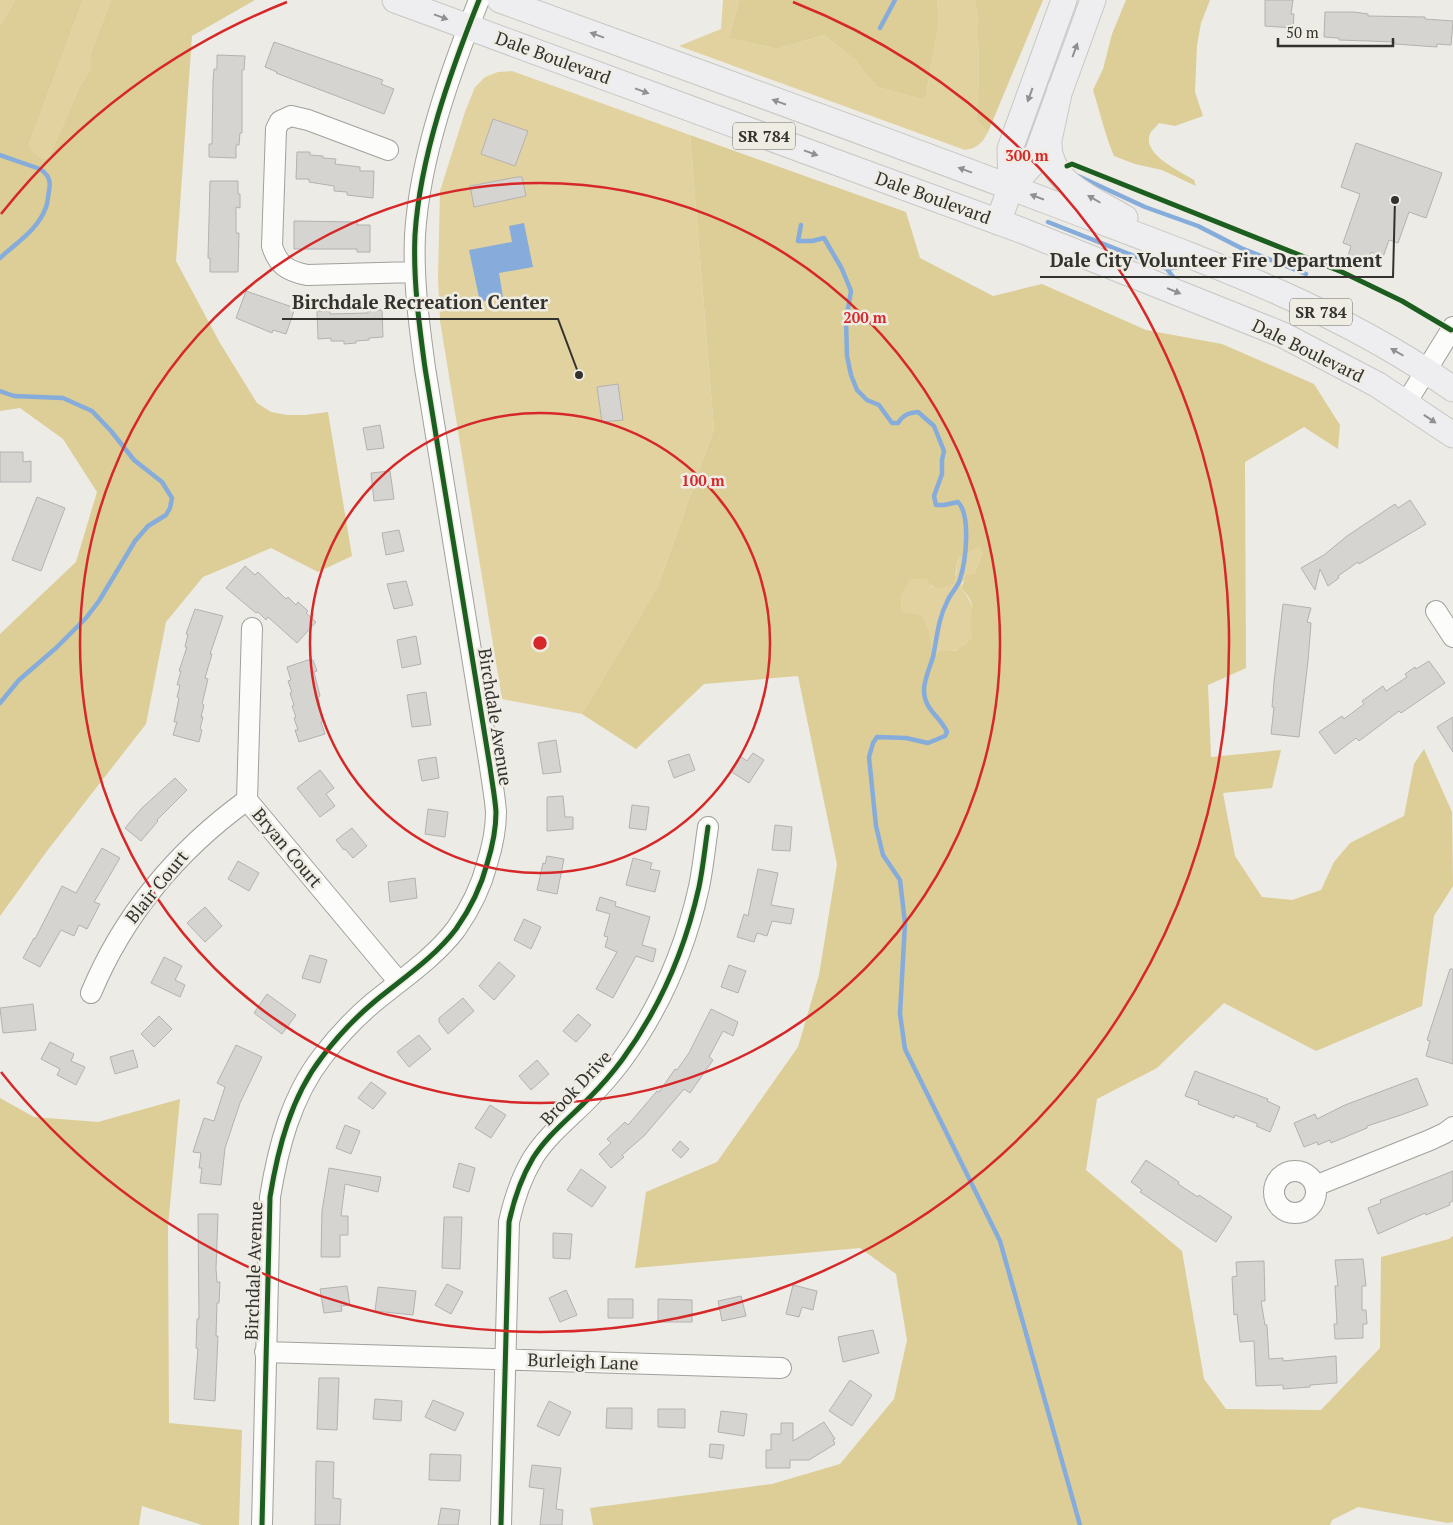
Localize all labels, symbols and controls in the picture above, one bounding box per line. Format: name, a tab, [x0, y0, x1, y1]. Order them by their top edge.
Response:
one-way arrow	[433, 14, 448, 21]
scale bar	[1278, 15, 1393, 47]
text: 50 m	[1286, 22, 1319, 42]
street label: Dale Boulevard	[492, 25, 614, 89]
one-way arrow	[589, 31, 604, 39]
one-way arrow	[1072, 42, 1079, 57]
one-way arrow	[634, 88, 649, 95]
one-way arrow	[1026, 88, 1033, 103]
one-way arrow	[772, 98, 787, 105]
road number: SR 784	[733, 122, 795, 150]
text: 300 m	[1005, 145, 1049, 165]
one-way arrow	[803, 150, 818, 157]
street label: Dale Boulevard	[872, 165, 994, 229]
one-way arrow	[957, 166, 972, 174]
one-way arrow	[1029, 193, 1044, 201]
one-way arrow	[1087, 195, 1101, 204]
callout: Dale City Volunteer Fire Department	[1040, 243, 1393, 277]
text: Dale City Volunteer Fire Department	[1050, 247, 1383, 272]
callout: Birchdale Recreation Center	[282, 285, 558, 319]
one-way arrow	[1167, 288, 1181, 296]
text: Birchdale Recreation Center	[292, 289, 549, 314]
road number: SR 784	[1290, 298, 1352, 326]
text: 200 m	[843, 307, 887, 327]
street label: Dale Boulevard	[1249, 313, 1368, 387]
one-way arrow	[1391, 348, 1404, 357]
one-way arrow	[1423, 414, 1436, 424]
text: 100 m	[681, 470, 725, 490]
centre of rings	[531, 634, 549, 652]
street label: Birchdale Avenue	[473, 646, 519, 787]
street label: Bryan Court	[248, 803, 328, 892]
street label: Blair Court	[119, 845, 193, 928]
street label: Brook Drive	[534, 1045, 616, 1130]
street label: Birchdale Avenue	[239, 1201, 267, 1341]
street label: Burleigh Lane	[527, 1347, 639, 1375]

